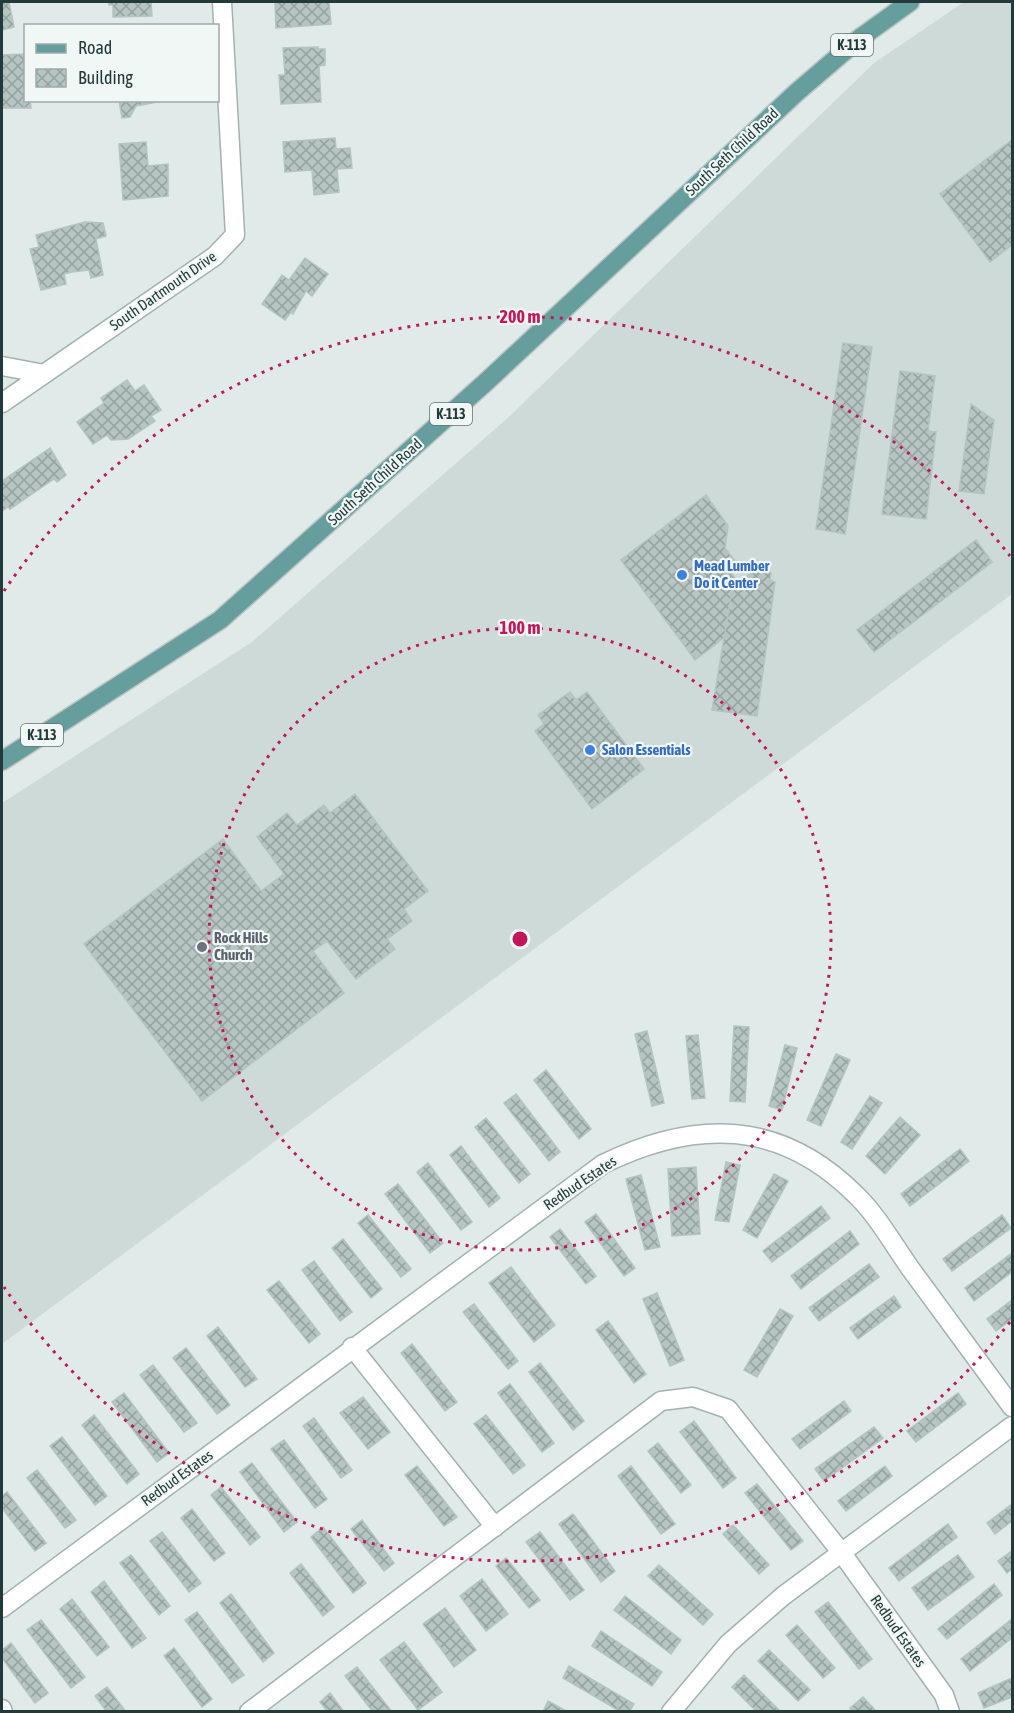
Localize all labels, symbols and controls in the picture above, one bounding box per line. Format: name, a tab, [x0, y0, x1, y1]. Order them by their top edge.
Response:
legend	[24, 24, 219, 102]
road number: K-113	[831, 34, 873, 56]
text: Road	[78, 37, 112, 58]
text: Building	[78, 67, 133, 88]
street label: South Seth Child Road	[682, 104, 781, 199]
street label: South Dartmouth Drive	[106, 247, 219, 334]
text: 200 m	[500, 306, 540, 327]
road number: K-113	[430, 403, 472, 425]
street label: South Seth Child Road	[324, 435, 425, 528]
place label: Mead Lumber Do it Center	[694, 557, 770, 591]
marker: Mead Lumber Do it Center	[675, 568, 689, 582]
text: 100 m	[500, 617, 540, 638]
road number: K-113	[21, 724, 63, 746]
place label: Salon Essentials	[602, 741, 691, 758]
marker: Salon Essentials	[583, 743, 597, 757]
place label: Rock Hills Church	[214, 929, 269, 963]
centre of rings	[510, 929, 530, 949]
marker: Rock Hills Church	[195, 940, 209, 954]
street label: Redbud Estates	[540, 1152, 619, 1213]
street label: Redbud Estates	[138, 1446, 216, 1509]
street label: Redbud Estates	[867, 1591, 929, 1670]

